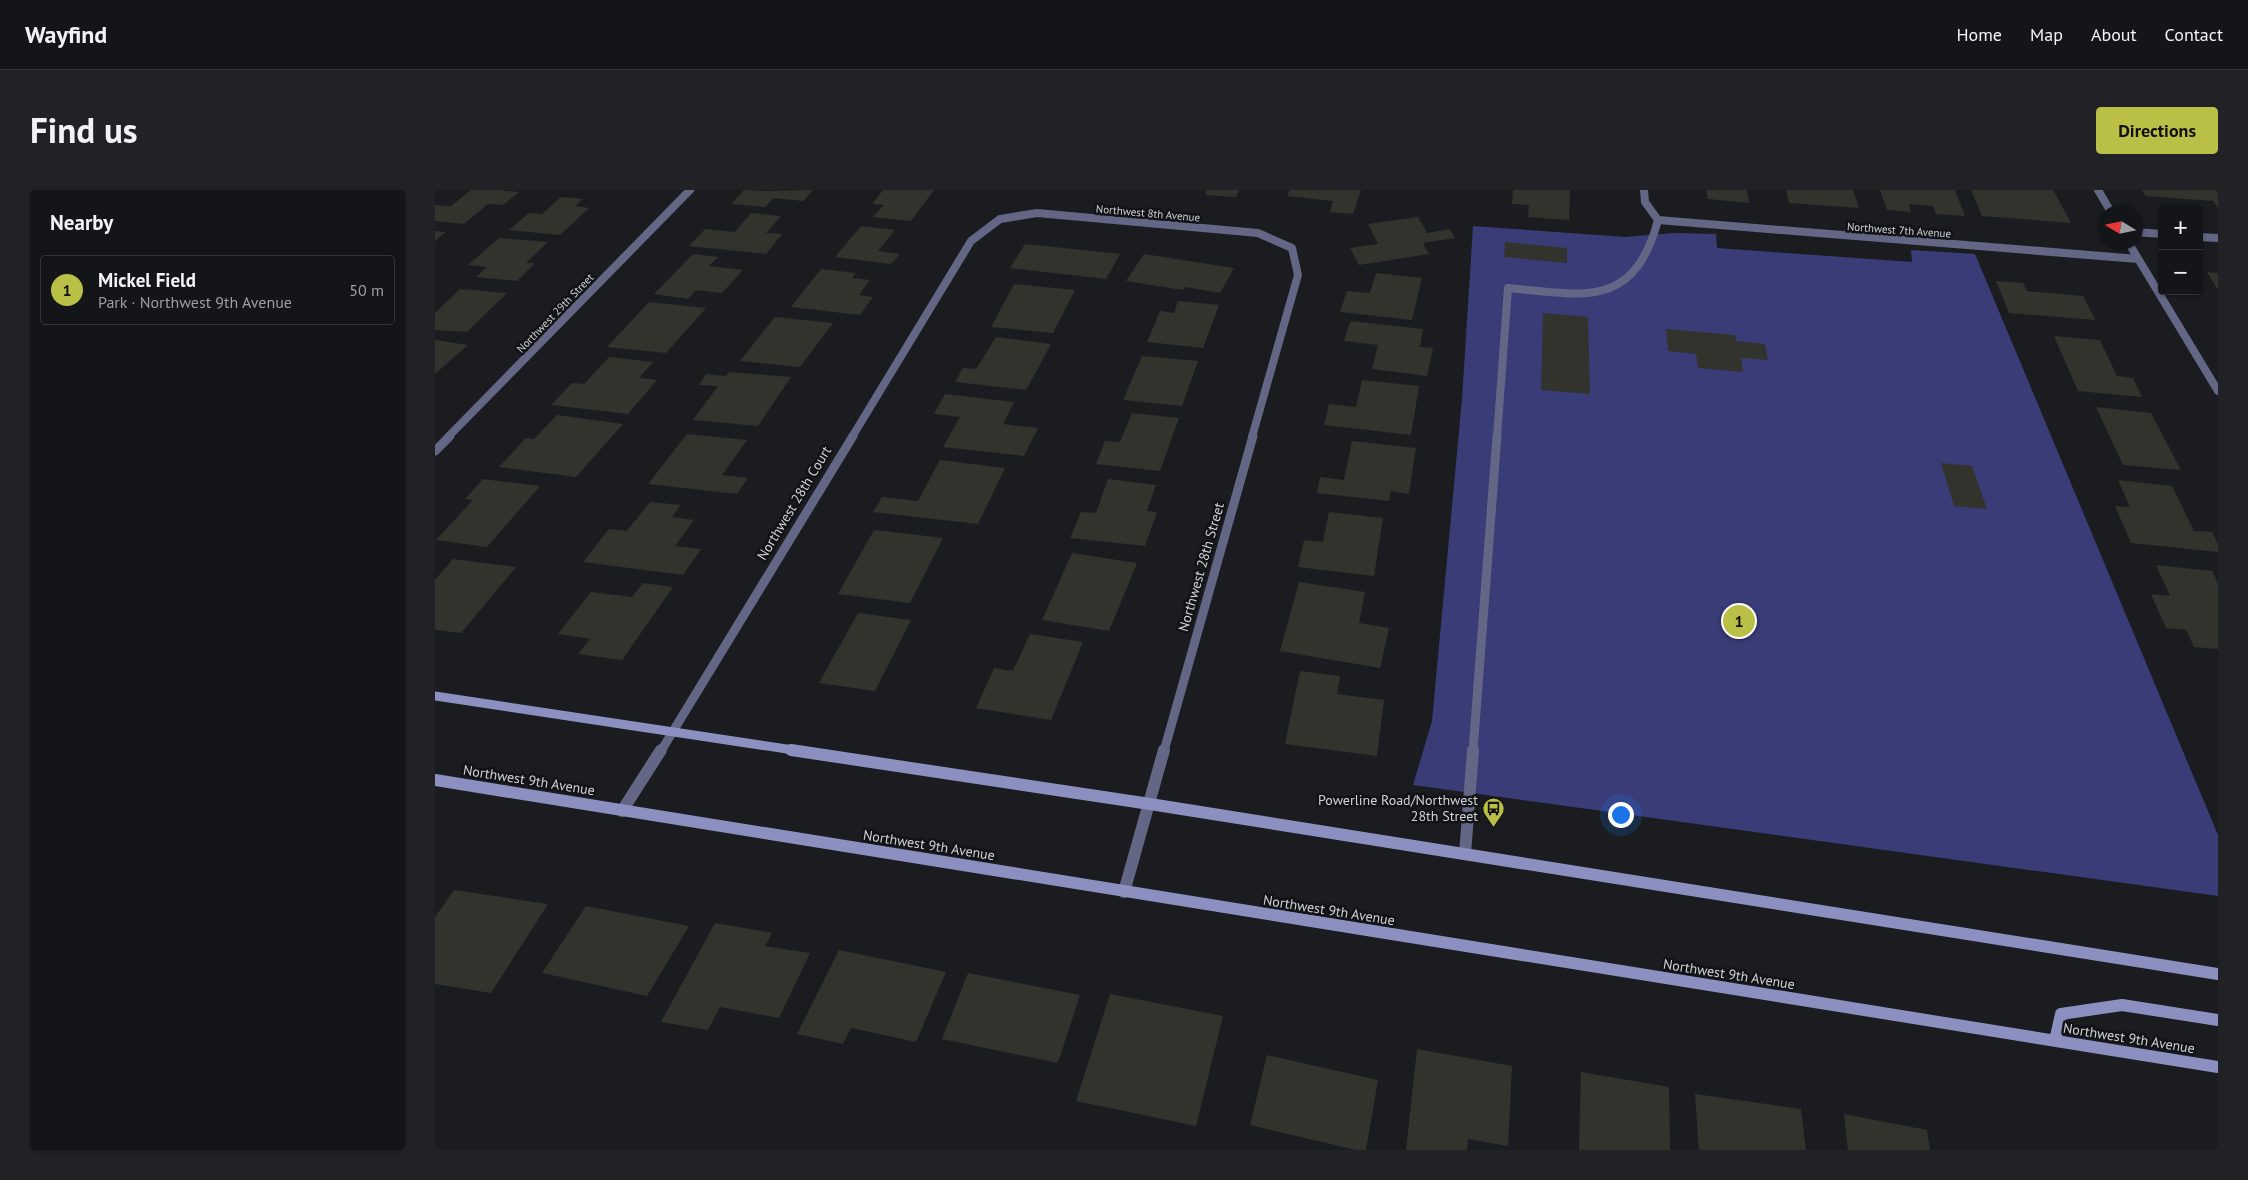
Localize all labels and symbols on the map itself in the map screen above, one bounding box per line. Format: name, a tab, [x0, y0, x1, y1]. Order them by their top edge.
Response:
street label: Northwest 8th Avenue	[1095, 201, 1201, 225]
north arrow	[2098, 205, 2143, 250]
street label: Northwest 7th Avenue	[1846, 219, 1952, 241]
street label: Northwest 29th Street	[514, 270, 597, 356]
street label: Northwest 28th Court	[753, 442, 835, 563]
street label: Northwest 28th Street	[1174, 500, 1228, 634]
pin: 1	[1723, 602, 1755, 640]
street label: Northwest 9th Avenue	[462, 761, 596, 799]
place label: Powerline Road/Northwest 28th Street	[1318, 791, 1478, 825]
bus stop icon: Powerline Road/Northwest 28th Street	[1482, 796, 1506, 827]
your location	[1608, 802, 1634, 828]
street label: Northwest 9th Avenue	[862, 826, 996, 864]
street label: Northwest 9th Avenue	[1262, 891, 1396, 929]
street label: Northwest 9th Avenue	[1662, 955, 1796, 993]
street label: Northwest 9th Avenue	[2062, 1019, 2196, 1057]

